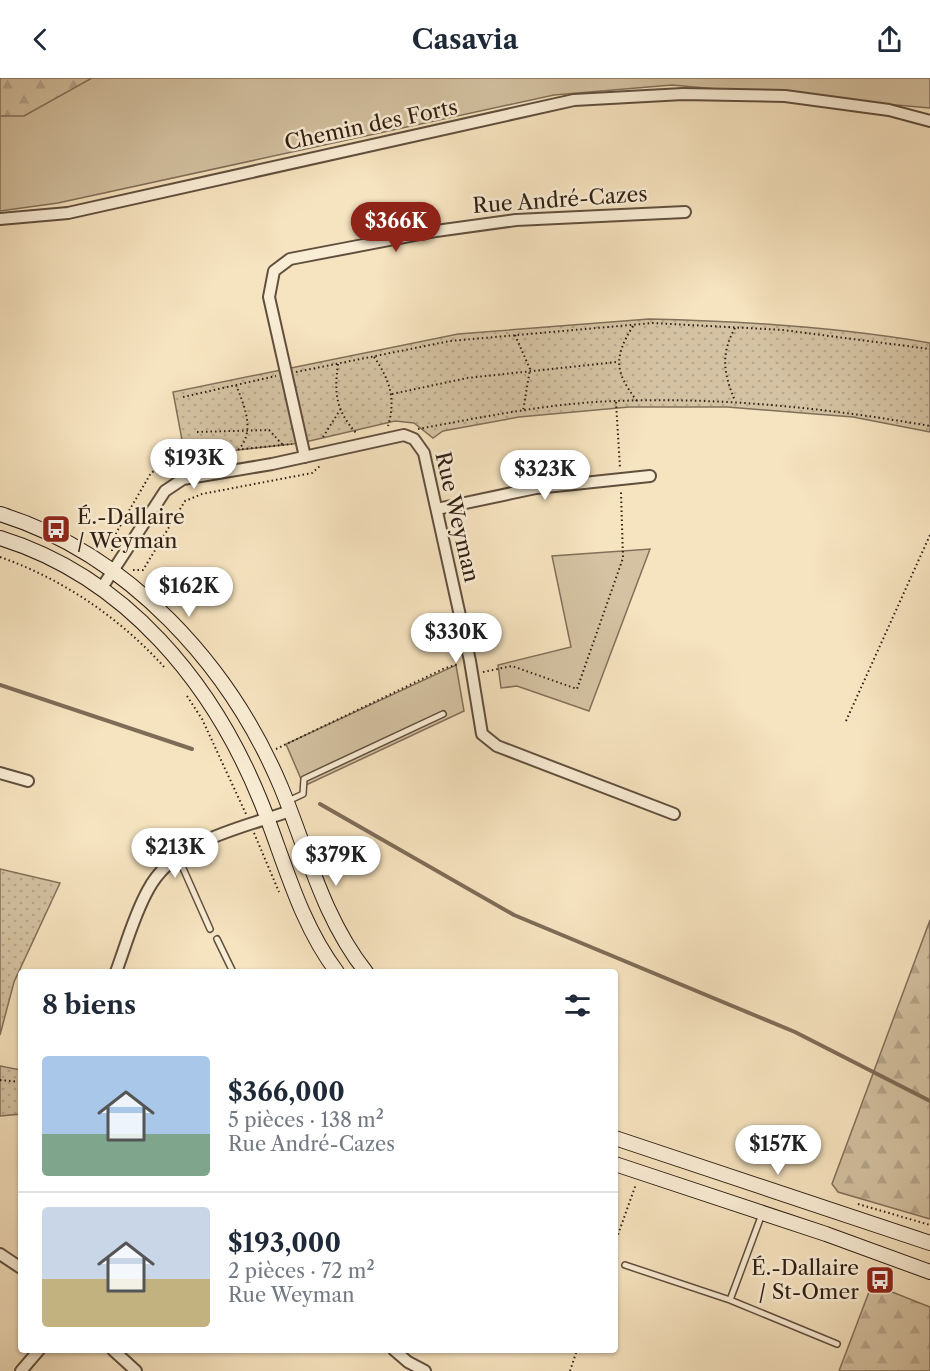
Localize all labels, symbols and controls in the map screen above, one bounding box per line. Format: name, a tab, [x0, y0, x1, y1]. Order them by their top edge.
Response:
icon: back	[24, 23, 57, 56]
text: Casavia	[412, 23, 518, 56]
icon: share	[873, 23, 906, 56]
street label: Chemin des Forts	[282, 94, 460, 155]
street label: Rue André-Cazes	[472, 181, 648, 218]
pin: $366K	[354, 202, 438, 253]
text: $366K	[365, 209, 427, 233]
pin: $193K	[152, 439, 236, 490]
text: $193K	[164, 446, 224, 470]
street label: Rue Weyman	[430, 449, 485, 584]
pin: $323K	[503, 450, 587, 501]
text: $323K	[514, 457, 576, 481]
place label: É.-Dallaire / Weyman	[77, 504, 185, 553]
bus stop icon: É.-Dallaire / Weyman	[40, 513, 72, 545]
pin: $162K	[147, 567, 231, 618]
text: $162K	[159, 574, 219, 598]
pin: $330K	[414, 613, 498, 664]
text: $330K	[425, 620, 487, 644]
pin: $213K	[133, 828, 217, 879]
text: $213K	[145, 835, 205, 859]
pin: $379K	[294, 836, 378, 887]
text: $379K	[306, 843, 366, 867]
text: 8 biens	[42, 989, 136, 1021]
icon: filters	[561, 989, 594, 1022]
text: $366,000	[228, 1076, 345, 1108]
icon: home	[90, 1080, 162, 1152]
text: 5 pièces · 138 m²	[228, 1108, 384, 1132]
pin: $157K	[736, 1125, 820, 1176]
text: Rue André-Cazes	[228, 1132, 395, 1156]
text: $157K	[749, 1132, 807, 1156]
text: $193,000	[228, 1227, 341, 1259]
icon: home	[90, 1231, 162, 1303]
place label: É.-Dallaire / St-Omer	[751, 1255, 859, 1304]
text: 2 pièces · 72 m²	[228, 1259, 375, 1283]
bus stop icon: É.-Dallaire / St-Omer	[864, 1264, 896, 1296]
text: Rue Weyman	[228, 1283, 355, 1307]

